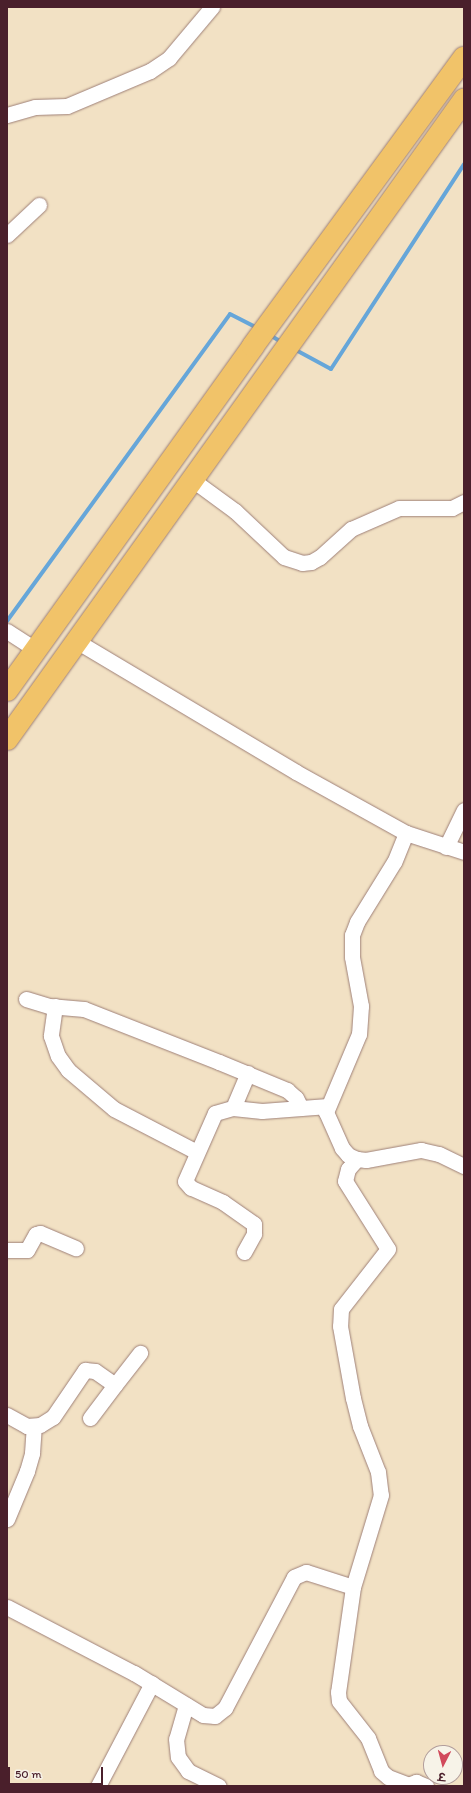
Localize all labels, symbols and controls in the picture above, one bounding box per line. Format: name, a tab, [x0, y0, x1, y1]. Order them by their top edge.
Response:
north arrow	[423, 1745, 463, 1785]
scale bar	[10, 1759, 105, 1785]
text: 50 m	[15, 1767, 41, 1781]
text: उ	[437, 1770, 446, 1783]

